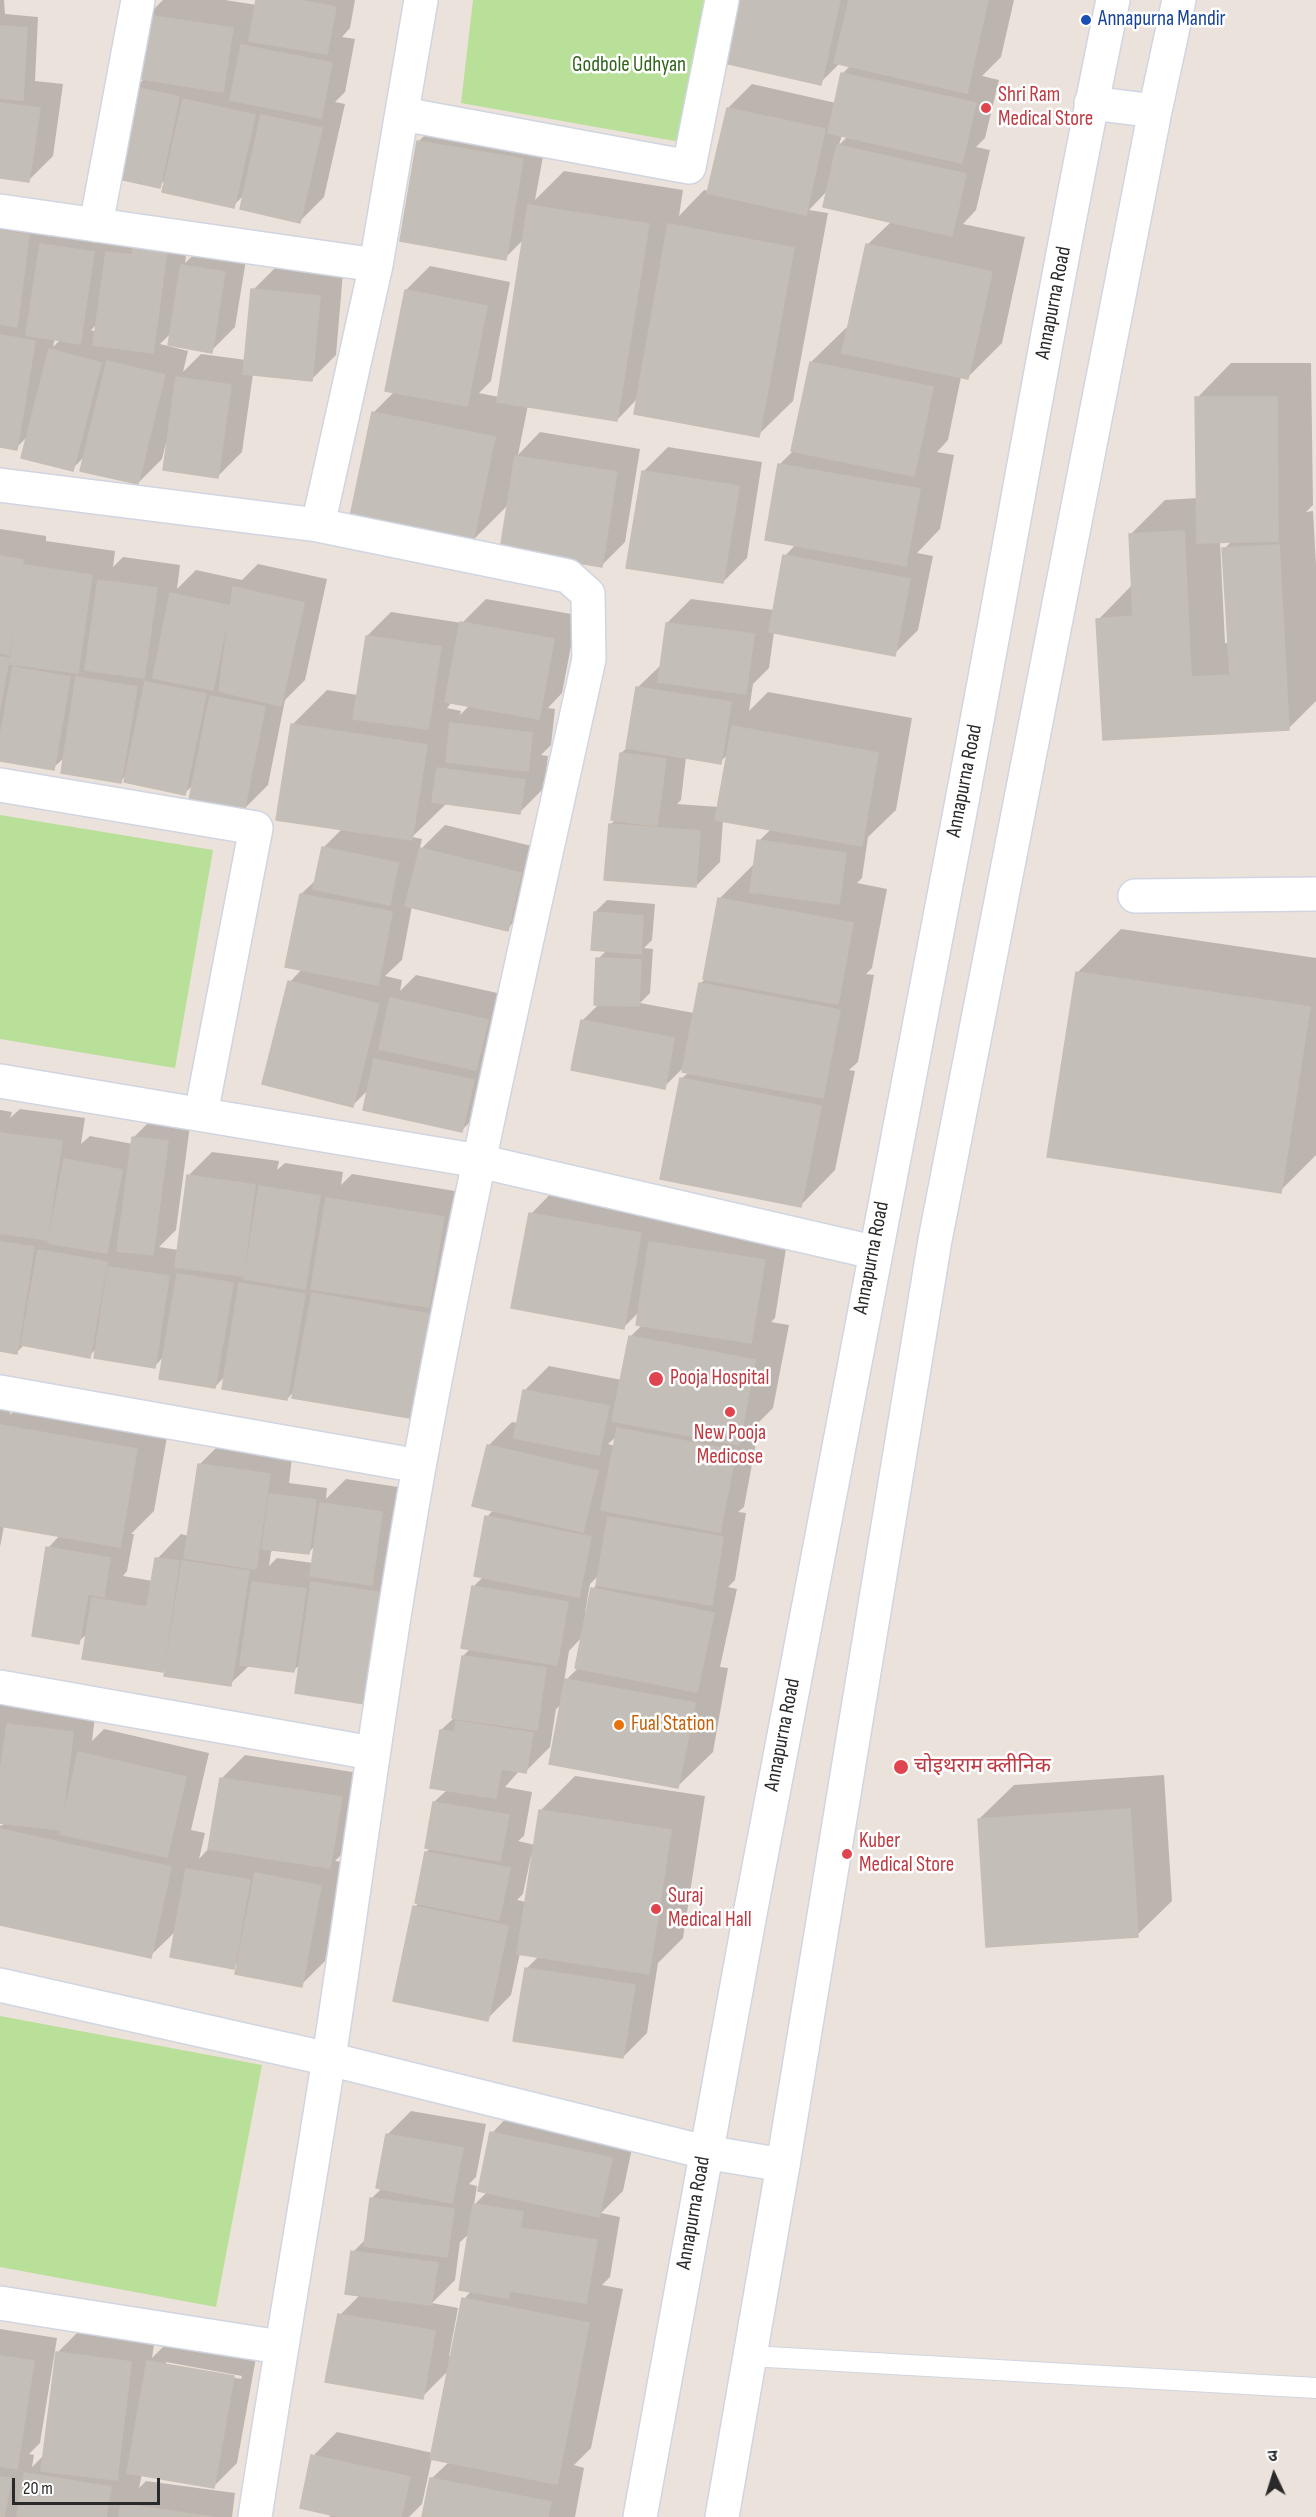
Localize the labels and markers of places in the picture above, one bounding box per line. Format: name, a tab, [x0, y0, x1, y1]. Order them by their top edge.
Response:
place label: Annapurna Mandir	[1098, 7, 1226, 33]
marker: Annapurna Mandir	[1079, 13, 1093, 27]
place label: Shri Ram Medical Store	[998, 83, 1093, 133]
marker: Shri Ram Medical Store	[979, 101, 993, 115]
place label: Pooja Hospital	[670, 1366, 769, 1392]
marker: Pooja Hospital	[647, 1370, 665, 1388]
marker: New Pooja Medicose	[723, 1405, 737, 1419]
place label: New Pooja Medicose	[694, 1421, 766, 1471]
place label: Fual Station	[631, 1712, 714, 1738]
marker: Fual Station	[612, 1718, 626, 1732]
place label: चोइथराम क्लीनिक	[914, 1754, 1051, 1780]
marker: चोइथराम क्लीनिक	[892, 1758, 910, 1776]
place label: Kuber Medical Store	[859, 1829, 954, 1879]
marker: Kuber Medical Store	[840, 1847, 854, 1861]
place label: Suraj Medical Hall	[668, 1884, 752, 1934]
marker: Suraj Medical Hall	[649, 1902, 663, 1916]

